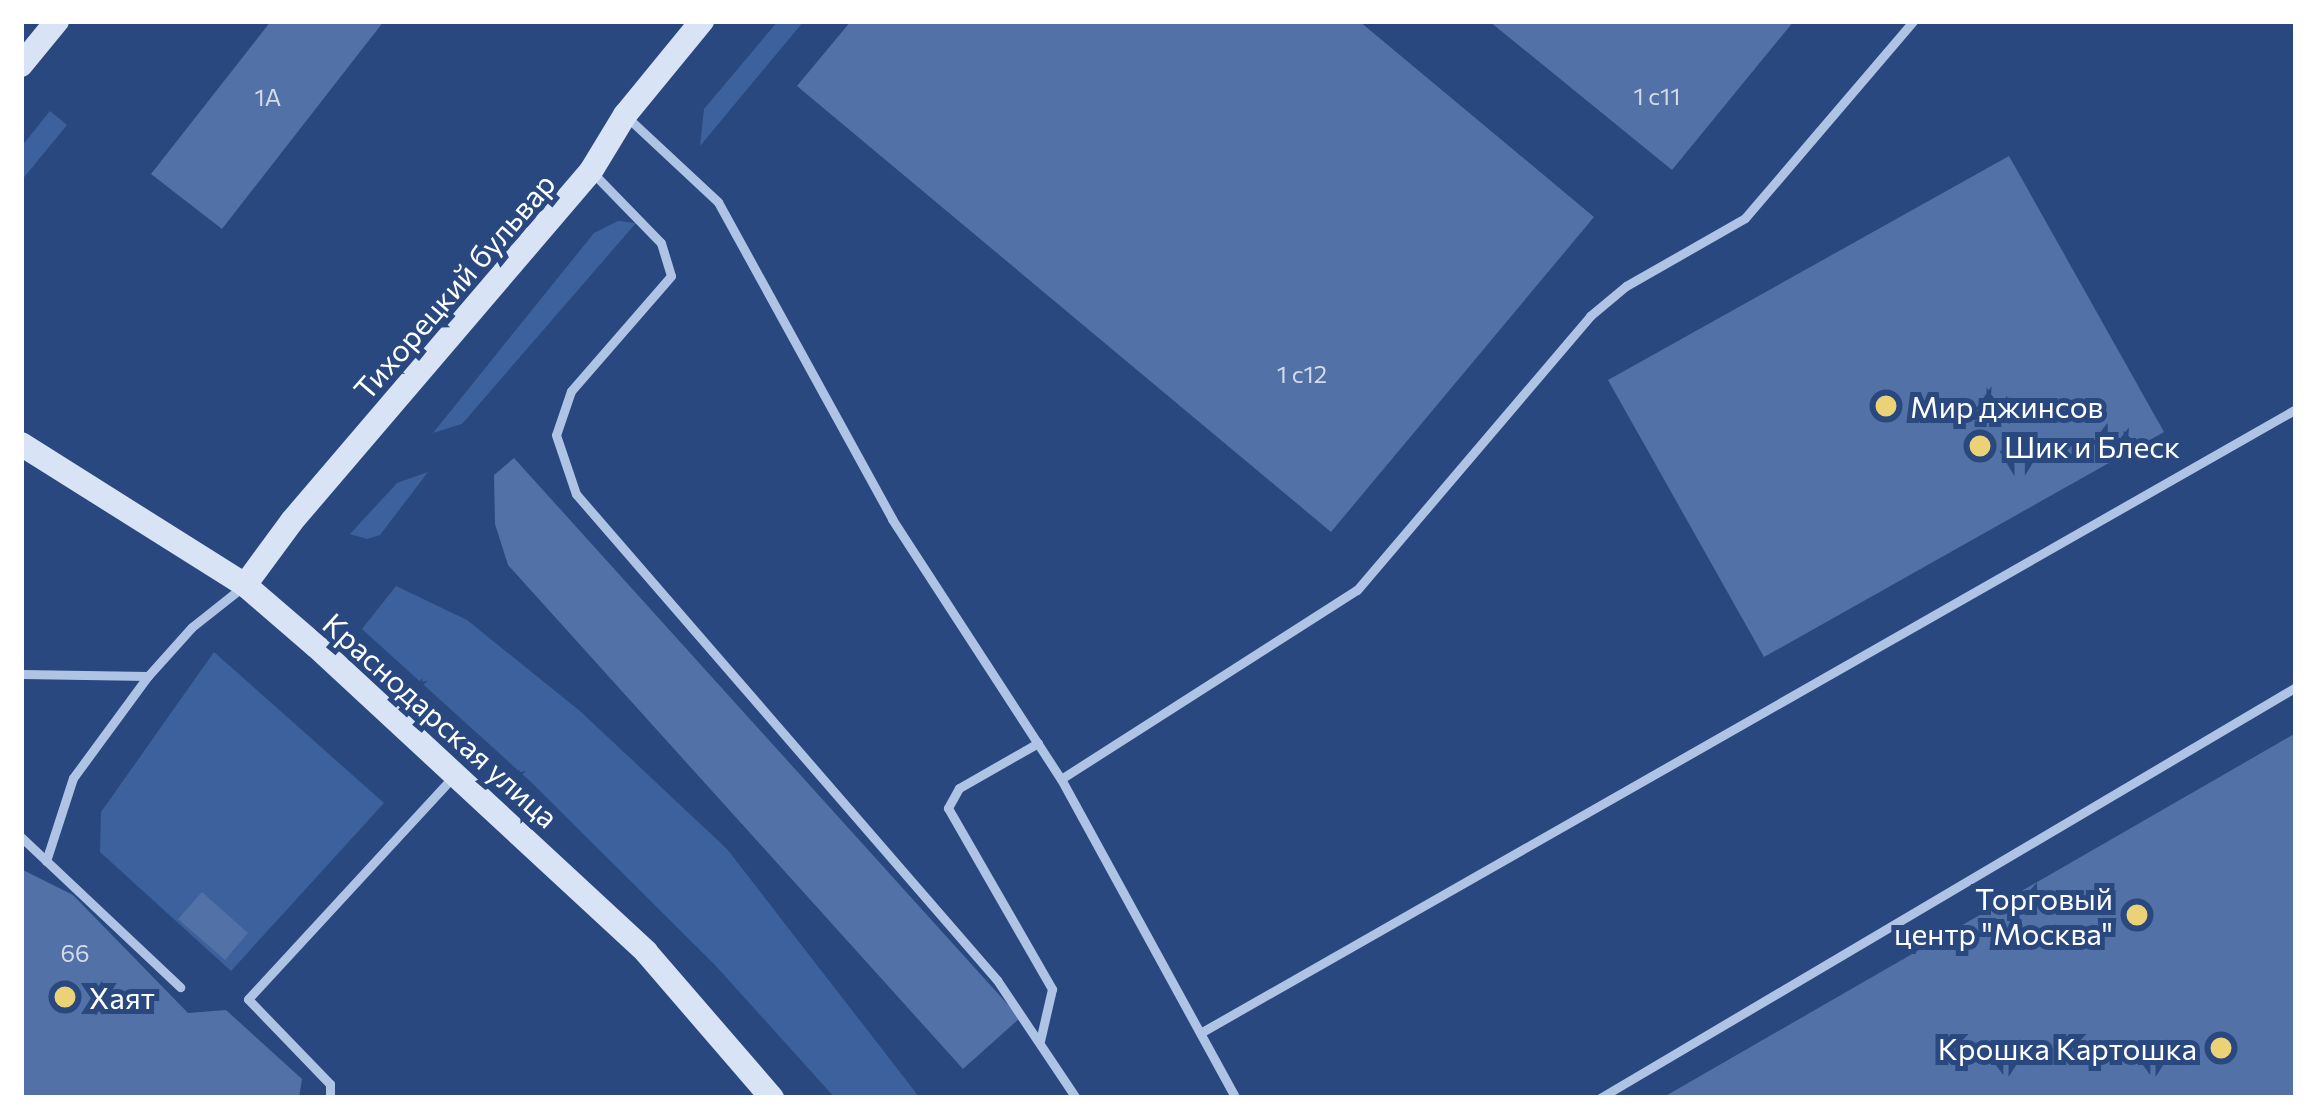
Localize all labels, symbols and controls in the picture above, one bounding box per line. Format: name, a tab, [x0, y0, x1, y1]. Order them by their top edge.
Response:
house number: 1 с11	[1633, 82, 1681, 110]
house number: 1А	[255, 83, 281, 111]
street label: Тихорецкий бульвар	[346, 165, 562, 407]
house number: 1 с12	[1277, 360, 1327, 388]
place label: Мир джинсов	[1910, 388, 2104, 424]
marker: Мир джинсов	[1873, 393, 1899, 419]
place label: Шик и Блеск	[2004, 428, 2180, 464]
marker: Шик и Блеск	[1967, 433, 1993, 459]
street label: Краснодарская улица	[316, 605, 566, 835]
place label: Торговый центр "Москва"	[1894, 880, 2113, 950]
marker: Торговый центр "Москва"	[2124, 902, 2150, 928]
house number: 66	[60, 939, 90, 967]
place label: Хаят	[89, 979, 155, 1015]
marker: Хаят	[52, 984, 78, 1010]
place label: Крошка Картошка	[1938, 1030, 2197, 1066]
marker: Крошка Картошка	[2208, 1035, 2234, 1061]

